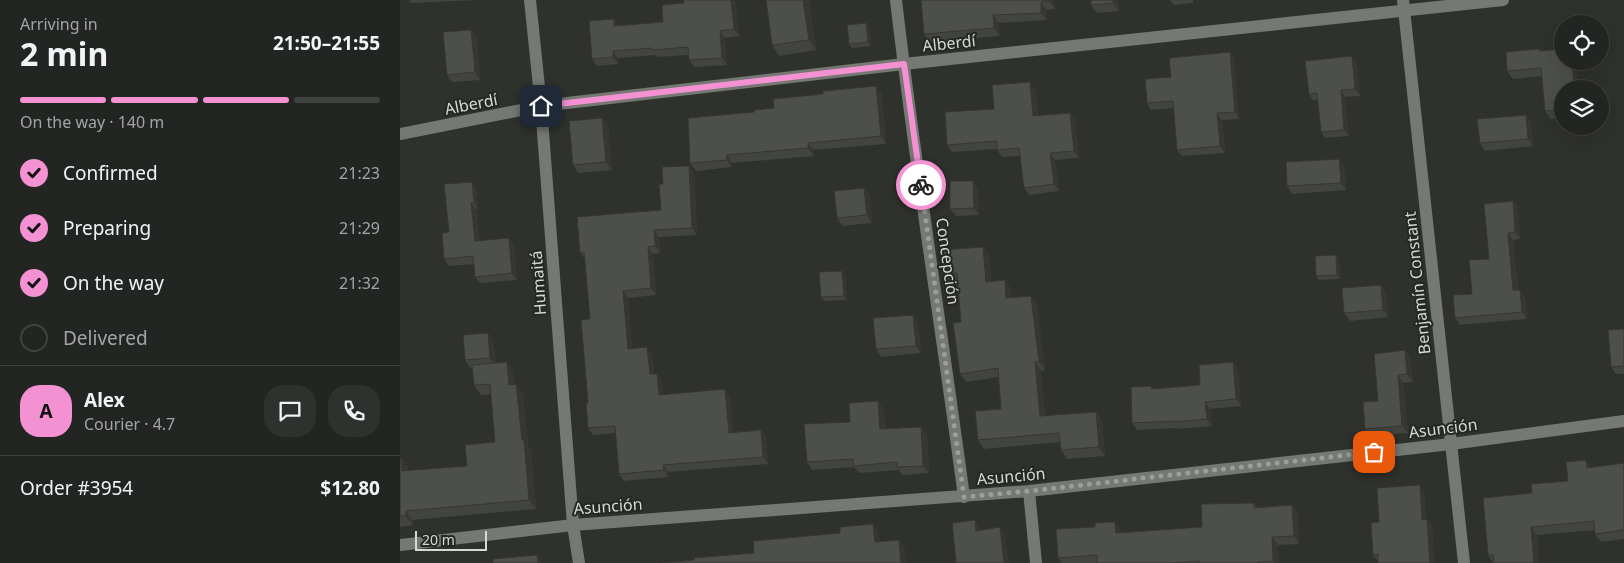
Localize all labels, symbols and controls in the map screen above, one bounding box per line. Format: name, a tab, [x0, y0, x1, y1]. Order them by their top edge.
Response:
text: Arriving in	[20, 13, 98, 35]
map controls	[1554, 15, 1609, 135]
button: locate	[1554, 15, 1609, 70]
street label: Alberdí	[921, 29, 978, 57]
text: 21:50–21:55	[273, 30, 380, 56]
text: 2 min	[20, 32, 108, 75]
button: layers	[1554, 80, 1609, 135]
pin	[520, 85, 562, 127]
street label: Alberdí	[443, 88, 500, 120]
icon: home	[527, 92, 555, 120]
text: On the way · 140 m	[20, 111, 164, 133]
icon: check	[20, 159, 48, 187]
text: Confirmed	[63, 160, 158, 186]
courier	[896, 160, 946, 210]
text: 21:23	[339, 162, 380, 184]
icon: bike	[907, 171, 935, 199]
street label: Benjamín Constant	[1399, 210, 1435, 355]
icon: check	[20, 214, 48, 242]
text: Preparing	[63, 215, 151, 241]
street label: Concepción	[931, 216, 965, 306]
text: 21:29	[339, 217, 380, 239]
street label: Humaitá	[525, 250, 551, 316]
icon: check	[20, 269, 48, 297]
text: On the way	[63, 270, 164, 296]
text: 21:32	[339, 272, 380, 294]
text: Delivered	[63, 325, 148, 351]
button: chat	[264, 385, 316, 437]
button: phone	[328, 385, 380, 437]
text: Alex	[84, 387, 125, 413]
text: A	[39, 398, 53, 424]
text: Courier · 4.7	[84, 413, 175, 435]
street label: Asunción	[1407, 413, 1479, 443]
pin	[1353, 431, 1395, 473]
icon: bag	[1360, 438, 1388, 466]
street label: Asunción	[976, 462, 1046, 490]
text: Order #3954	[20, 475, 133, 501]
text: $12.80	[320, 475, 380, 501]
street label: Asunción	[573, 493, 643, 519]
scale bar	[415, 528, 488, 551]
text: 20 m	[422, 530, 455, 549]

